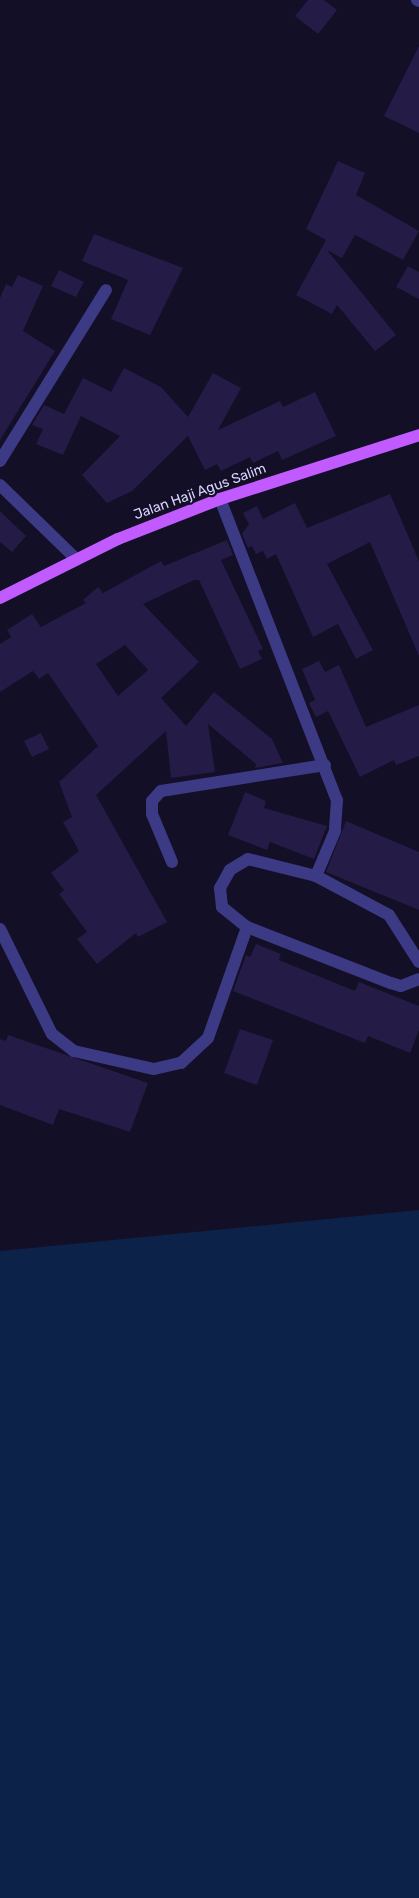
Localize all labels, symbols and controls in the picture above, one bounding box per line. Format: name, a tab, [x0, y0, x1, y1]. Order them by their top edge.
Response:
street label: Jalan Haji Agus Salim	[131, 460, 269, 524]

